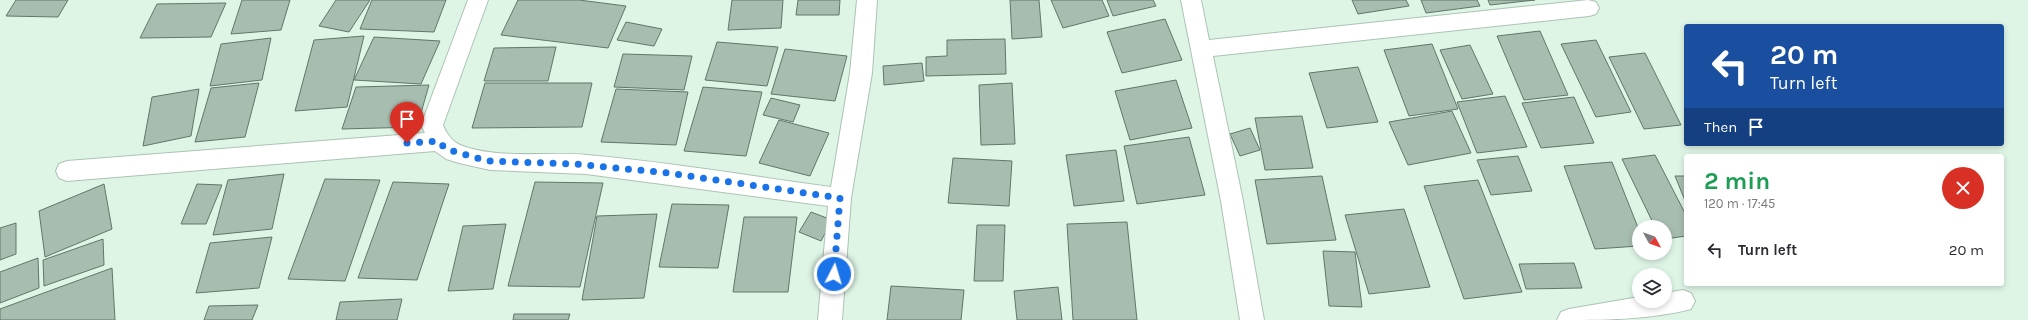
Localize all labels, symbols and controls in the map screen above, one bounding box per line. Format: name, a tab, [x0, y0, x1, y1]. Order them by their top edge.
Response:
text: 20 m	[1770, 38, 1838, 71]
icon: left	[1704, 40, 1756, 92]
text: Turn left	[1770, 72, 1838, 94]
pin	[390, 102, 424, 143]
icon: arrive	[396, 108, 418, 130]
icon: arrive	[1745, 116, 1767, 138]
text: Then	[1704, 118, 1737, 136]
text: 2 min	[1704, 167, 1770, 195]
button: close	[1942, 167, 1984, 209]
text: 120 m · 17:45	[1704, 196, 1775, 211]
north arrow	[1632, 220, 1672, 260]
map controls	[1632, 220, 1672, 308]
icon: left	[1704, 239, 1726, 261]
text: Turn left	[1738, 241, 1797, 259]
text: 20 m	[1949, 241, 1984, 259]
position arrow	[813, 253, 855, 295]
button: layers	[1632, 268, 1672, 308]

